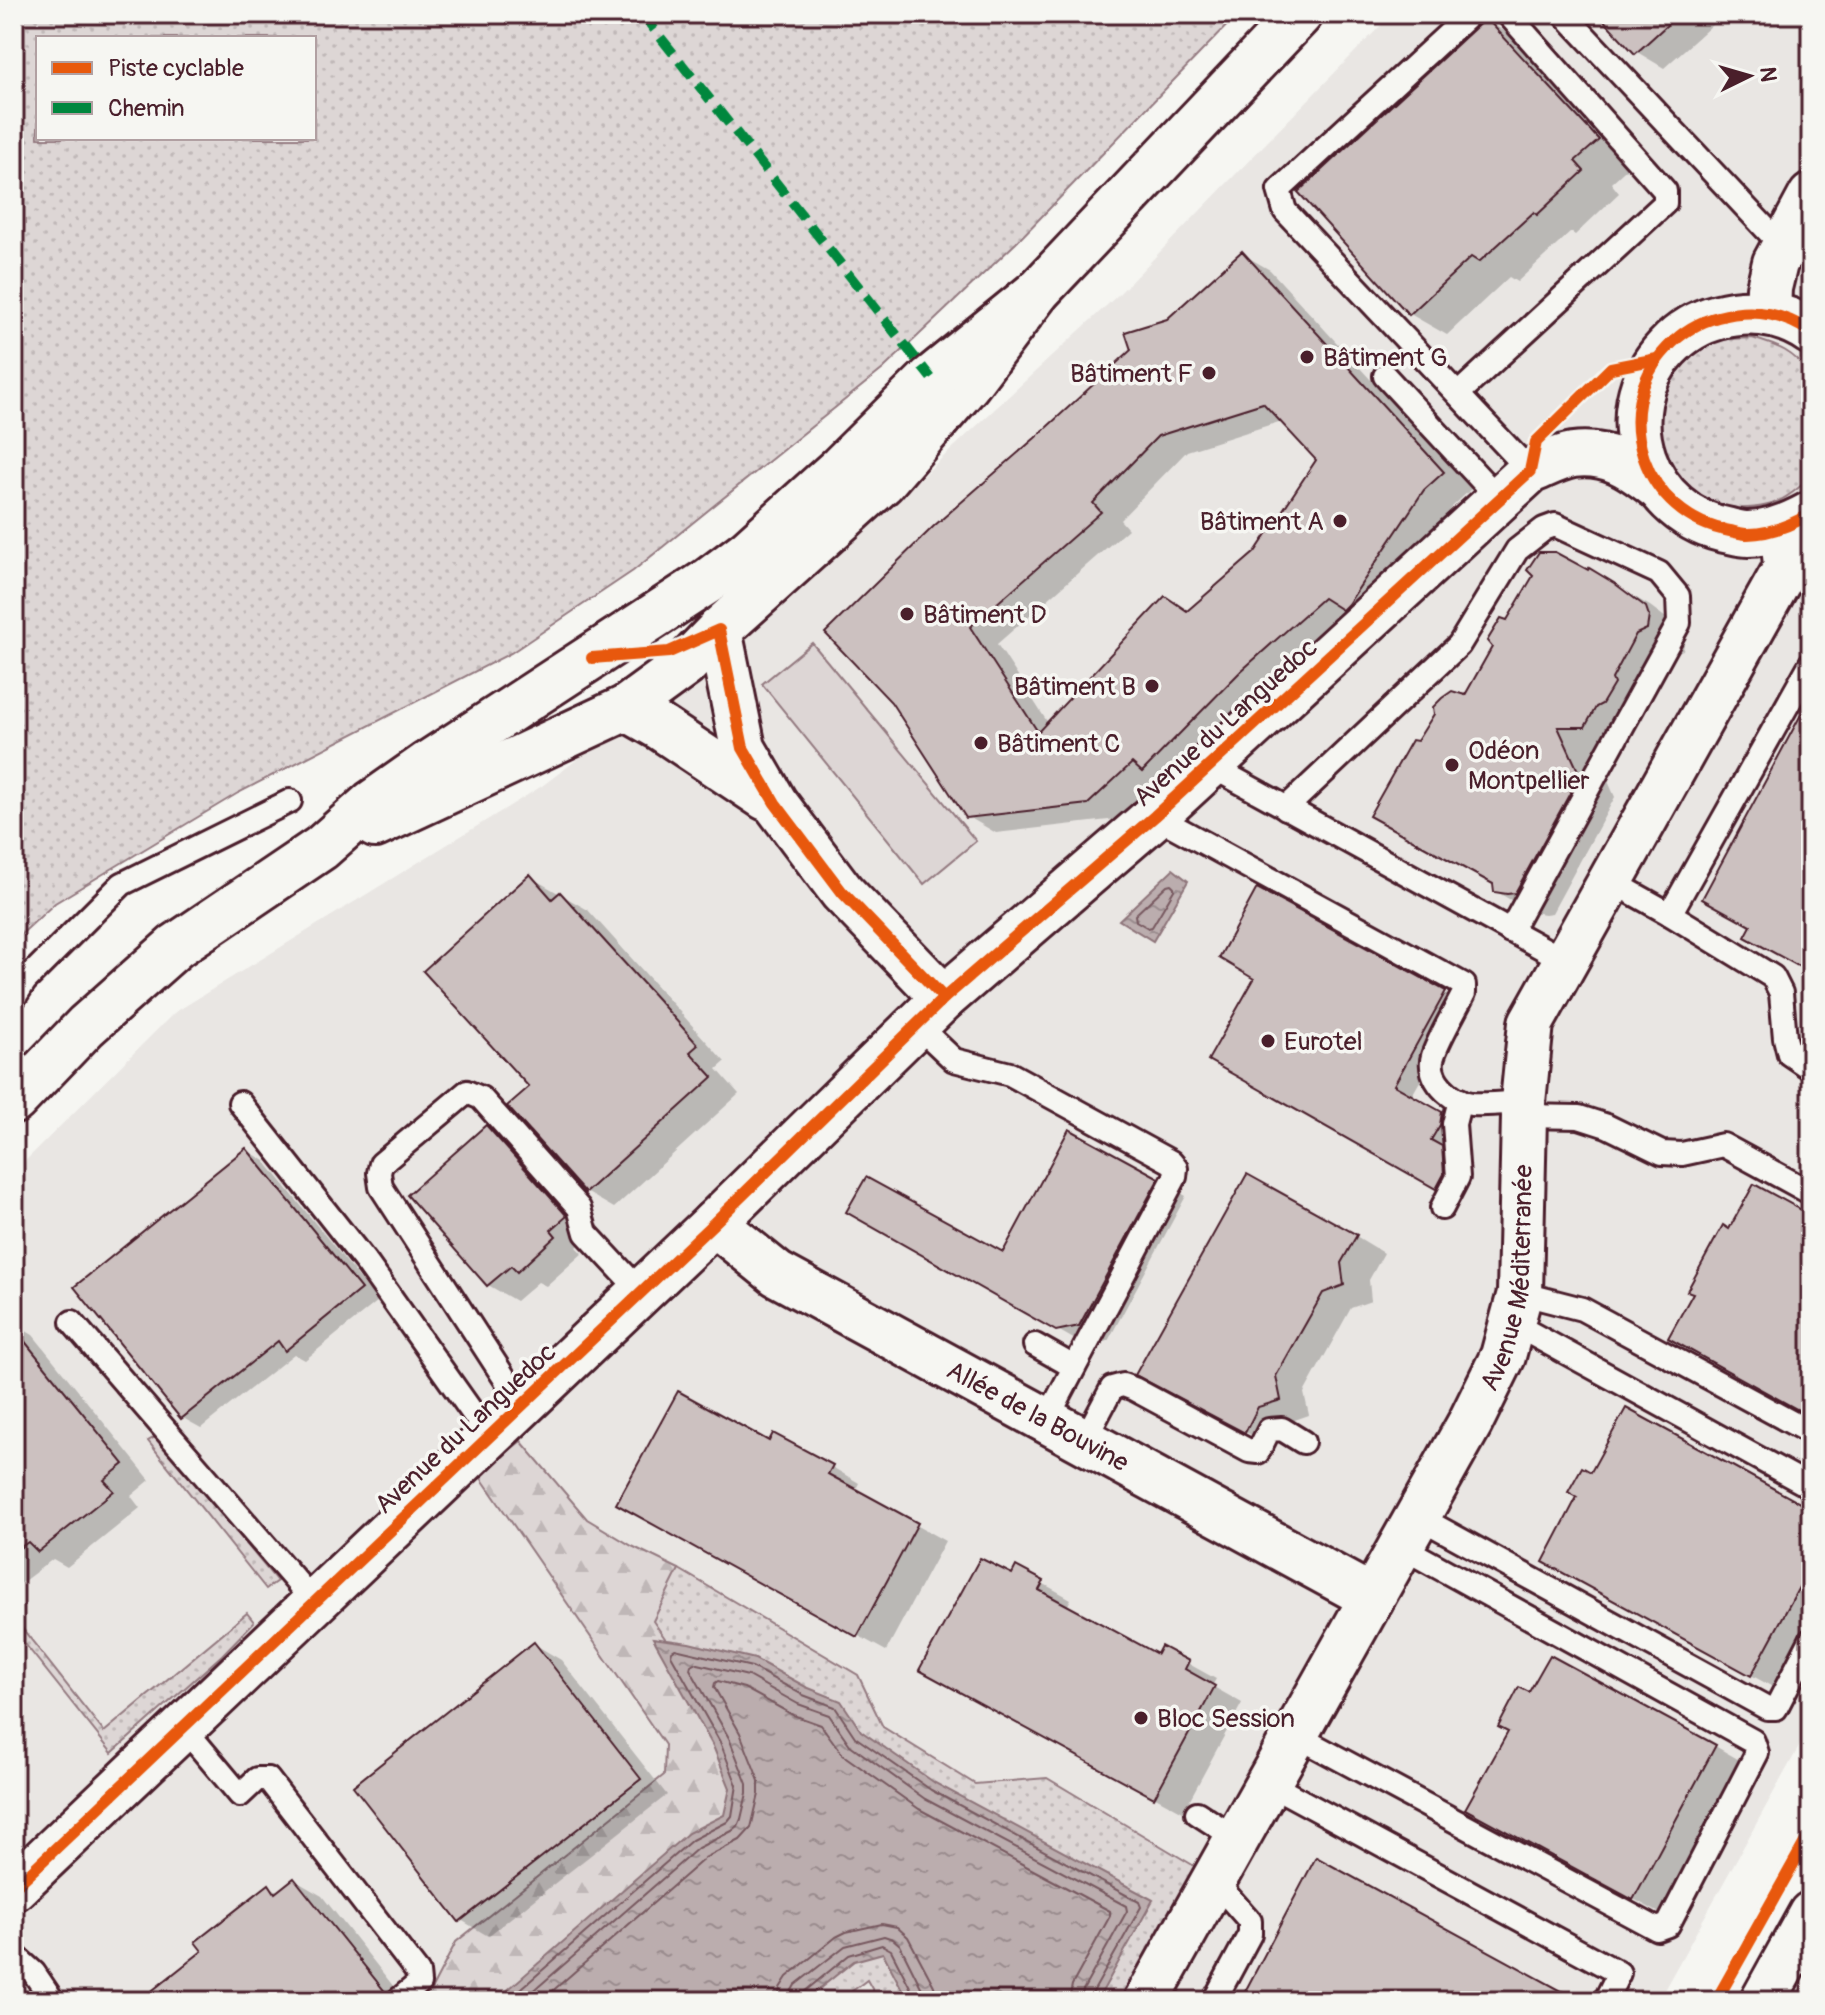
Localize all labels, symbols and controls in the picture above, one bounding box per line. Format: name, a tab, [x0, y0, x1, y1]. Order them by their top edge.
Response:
legend	[36, 36, 316, 140]
north arrow	[1709, 36, 1789, 116]
text: Piste cyclable	[108, 54, 244, 83]
text: N	[1753, 66, 1783, 83]
text: Chemin	[108, 94, 185, 123]
place label: Bâtiment G	[1323, 342, 1448, 374]
marker: Bâtiment G	[1298, 348, 1316, 366]
place label: Bâtiment F	[1070, 358, 1193, 390]
marker: Bâtiment F	[1200, 364, 1218, 382]
place label: Bâtiment A	[1200, 506, 1324, 538]
marker: Bâtiment A	[1331, 512, 1349, 530]
place label: Bâtiment D	[923, 599, 1047, 631]
marker: Bâtiment D	[898, 605, 916, 623]
street label: Avenue du Languedoc	[1127, 632, 1324, 814]
place label: Bâtiment B	[1014, 671, 1136, 703]
marker: Bâtiment B	[1143, 677, 1161, 695]
place label: Bâtiment C	[997, 728, 1120, 760]
marker: Bâtiment C	[972, 734, 990, 752]
place label: Odéon Montpellier	[1468, 735, 1590, 797]
marker: Odéon Montpellier	[1443, 756, 1461, 774]
place label: Eurotel	[1284, 1026, 1363, 1058]
marker: Eurotel	[1259, 1032, 1277, 1050]
street label: Avenue Méditerranée	[1473, 1164, 1540, 1396]
street label: Avenue du Languedoc	[368, 1337, 563, 1521]
street label: Allée de la Bouvine	[941, 1354, 1134, 1479]
place label: Bloc Session	[1157, 1703, 1295, 1735]
marker: Bloc Session	[1132, 1709, 1150, 1727]

